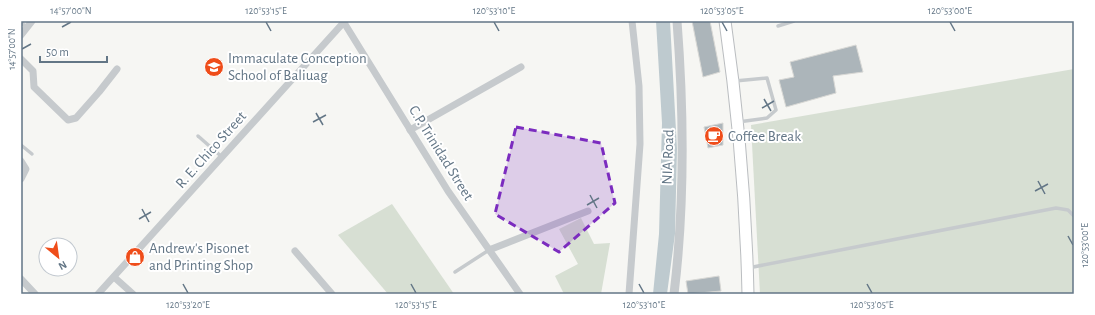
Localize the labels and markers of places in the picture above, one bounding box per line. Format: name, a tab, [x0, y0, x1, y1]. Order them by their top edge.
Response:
place label: Immaculate Conception School of Baliuag	[228, 51, 367, 83]
school or university icon: Immaculate Conception School of Baliuag	[203, 56, 225, 78]
cafe icon: Coffee Break	[703, 125, 725, 147]
place label: Coffee Break	[728, 129, 801, 144]
place label: Andrew's Pisonet and Printing Shop	[149, 241, 253, 273]
shop icon: Andrew's Pisonet and Printing Shop	[124, 246, 146, 268]

